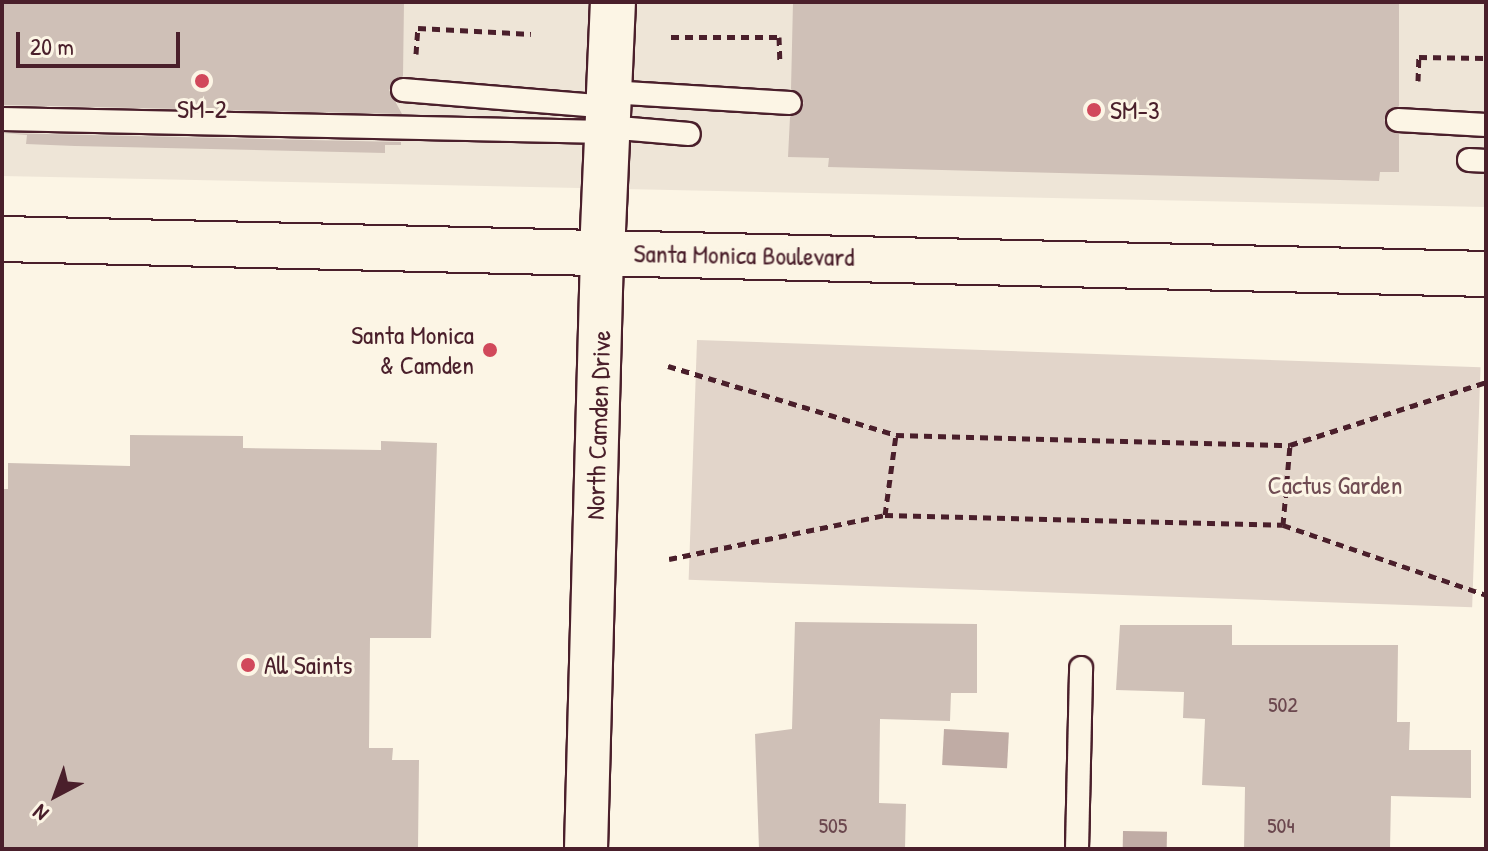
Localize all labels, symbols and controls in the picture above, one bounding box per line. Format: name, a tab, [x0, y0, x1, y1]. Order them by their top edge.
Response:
scale bar	[20, 16, 184, 66]
text: 20 m	[30, 30, 74, 62]
marker: SM-2	[193, 72, 211, 90]
place label: SM-2	[177, 93, 227, 125]
place label: SM-3	[1110, 94, 1160, 126]
marker: SM-3	[1085, 101, 1103, 119]
street label: Santa Monica Boulevard	[633, 237, 855, 273]
place label: Santa Monica & Camden	[351, 319, 474, 380]
street label: North Camden Drive	[579, 330, 617, 520]
marker: Santa Monica & Camden	[481, 341, 499, 359]
park label: Cactus Garden	[1268, 469, 1402, 501]
place label: All Saints	[264, 649, 353, 681]
marker: All Saints	[239, 656, 257, 674]
house number: 502	[1268, 692, 1298, 718]
north arrow	[16, 755, 96, 835]
text: N	[26, 798, 55, 828]
house number: 505	[819, 813, 847, 839]
house number: 504	[1267, 813, 1295, 839]

